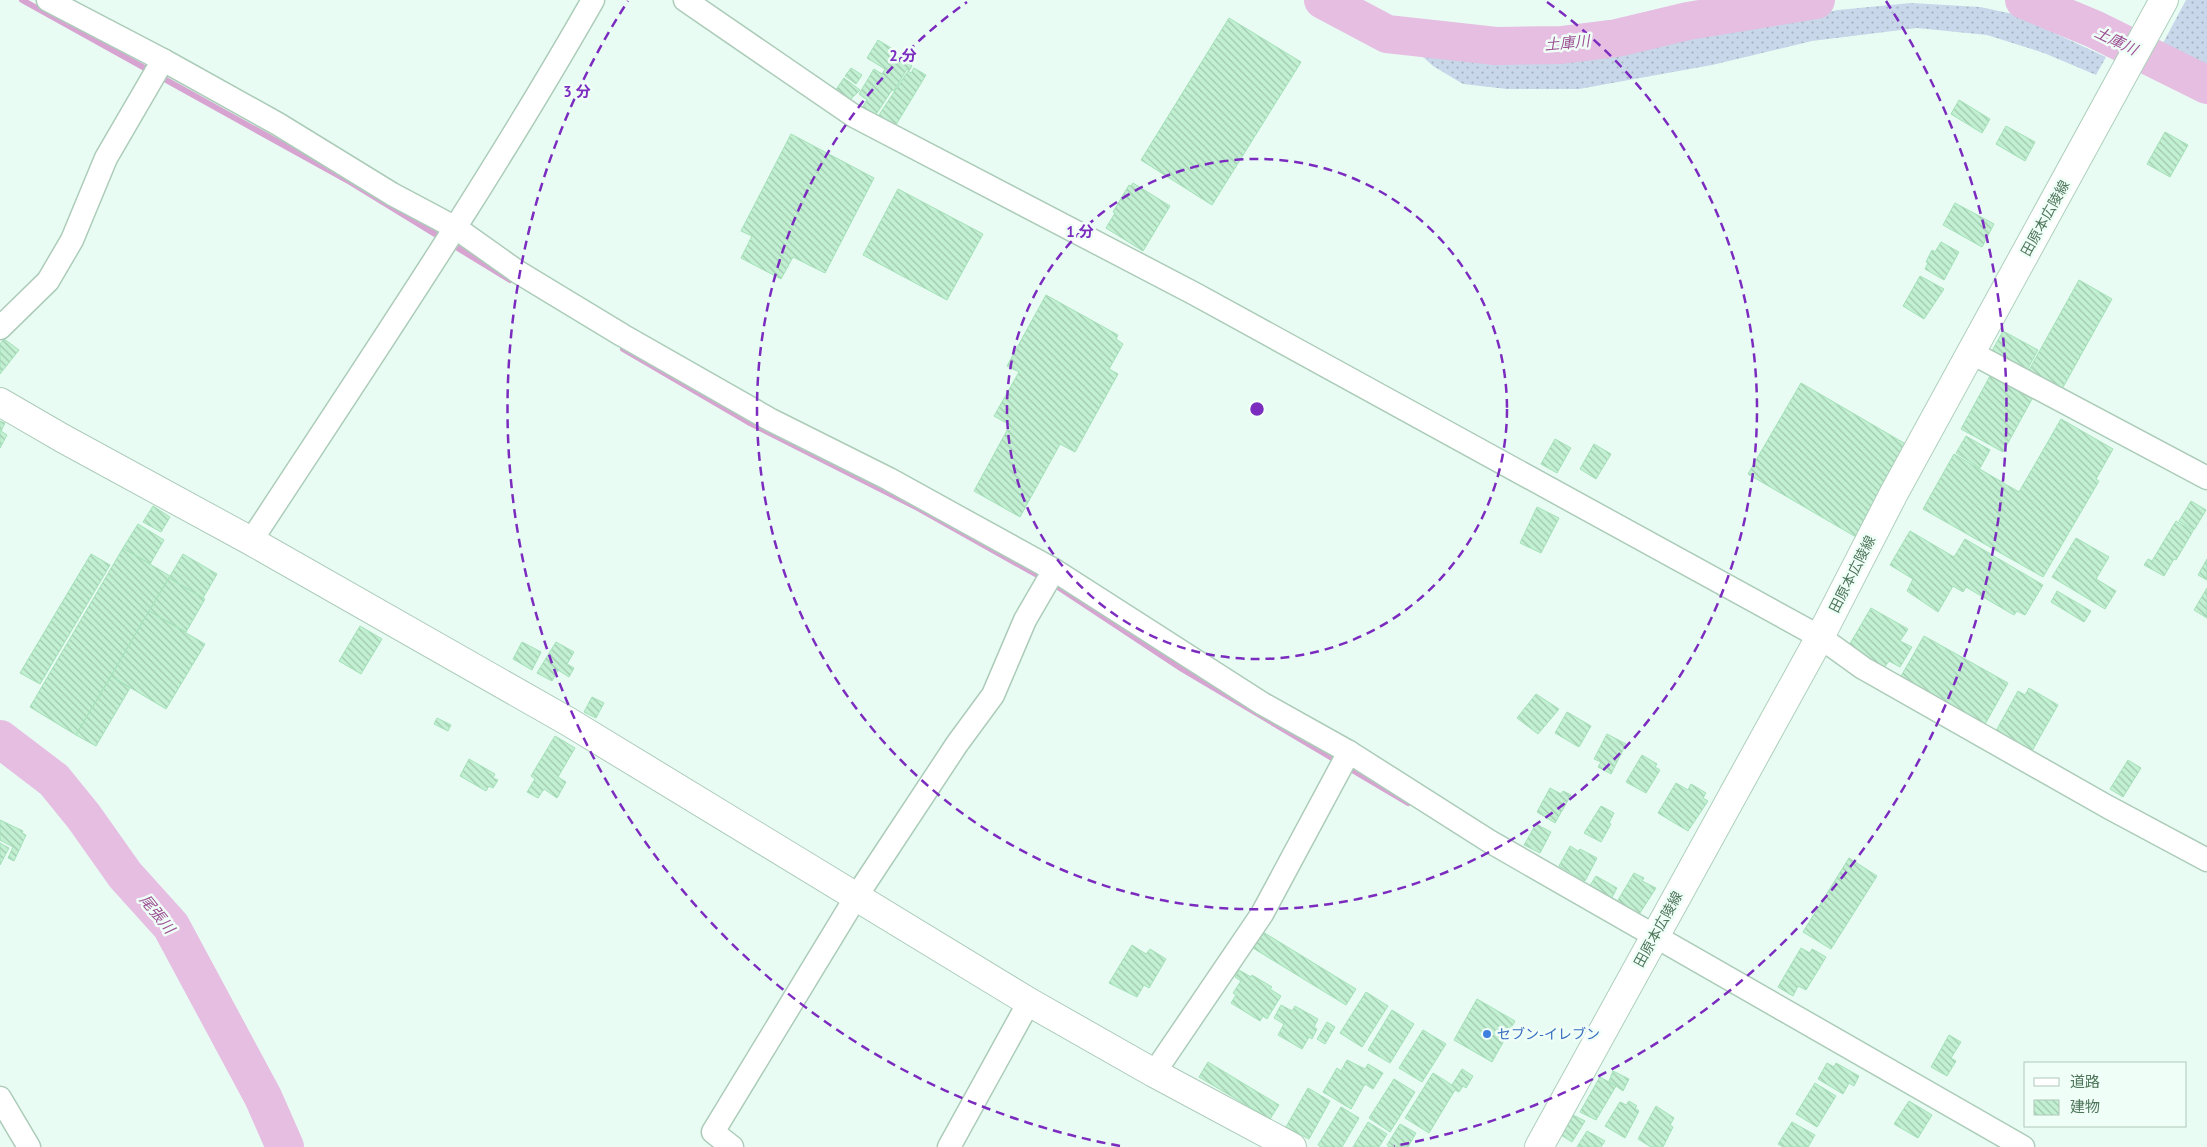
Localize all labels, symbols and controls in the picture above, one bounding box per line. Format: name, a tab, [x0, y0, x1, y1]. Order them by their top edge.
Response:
water label: 土庫川	[2092, 22, 2142, 60]
water label: 土庫川	[1544, 31, 1592, 54]
text: 2 分	[889, 46, 917, 65]
text: 3 分	[563, 82, 591, 101]
street label: 田原本広陵線	[2017, 177, 2073, 259]
text: 1 分	[1066, 222, 1094, 241]
centre of rings	[1248, 400, 1266, 418]
street label: 田原本広陵線	[1825, 532, 1879, 616]
street label: 田原本広陵線	[1630, 888, 1686, 970]
water label: 尾張川	[136, 890, 180, 939]
place label: セブン-イレブン	[1497, 1025, 1600, 1043]
marker: セブン-イレブン	[1481, 1028, 1493, 1040]
legend	[2024, 1062, 2187, 1127]
text: 道路	[2070, 1072, 2100, 1091]
text: 建物	[2070, 1097, 2100, 1116]

